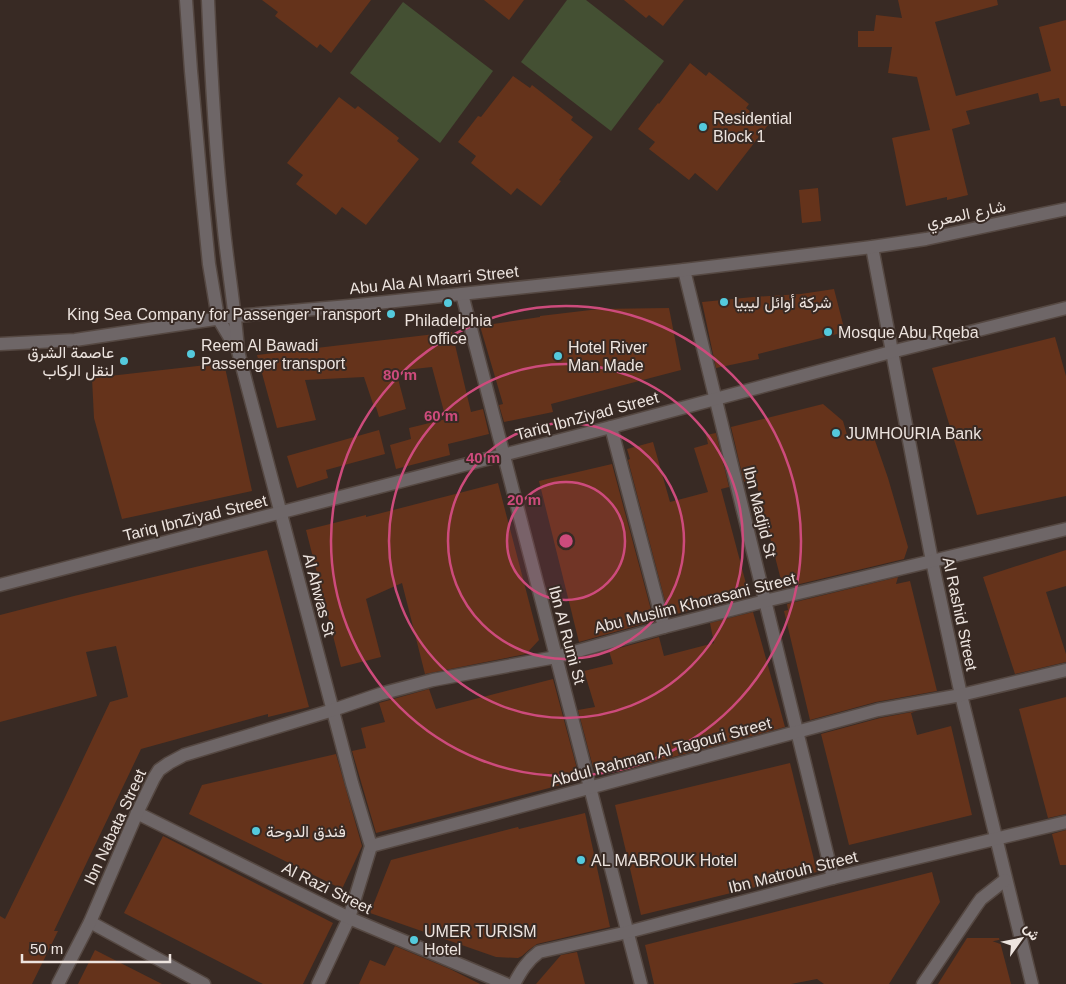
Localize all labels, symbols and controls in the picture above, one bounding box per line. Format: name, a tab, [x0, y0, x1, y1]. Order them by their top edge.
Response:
place label: Residential Block 1	[713, 110, 792, 145]
marker: Residential Block 1	[697, 121, 709, 133]
street label: شارع المعري	[925, 197, 1008, 236]
street label: Abu Ala Al Maarri Street	[349, 263, 520, 297]
place label: شركة أوائل ليبيا	[734, 294, 832, 313]
marker: شركة أوائل ليبيا	[718, 296, 730, 308]
marker: Philadelphia office	[442, 297, 454, 309]
place label: King Sea Company for Passenger Transport	[67, 306, 382, 323]
marker: King Sea Company for Passenger Transport	[385, 308, 397, 320]
place label: Philadelphia office	[404, 312, 492, 347]
place label: Mosque Abu Rqeba	[838, 324, 979, 341]
marker: Mosque Abu Rqeba	[822, 326, 834, 338]
place label: Reem Al Bawadi Passenger transport	[201, 337, 346, 372]
place label: Hotel River Man Made	[568, 339, 648, 374]
place label: عاصمة الشرق لنقل الركاب	[28, 344, 114, 381]
marker: Reem Al Bawadi Passenger transport	[185, 348, 197, 360]
marker: Hotel River Man Made	[552, 350, 564, 362]
marker: عاصمة الشرق لنقل الركاب	[118, 355, 130, 367]
text: 80 m	[383, 366, 417, 383]
street label: Tariq IbnZiyad Street	[514, 389, 661, 443]
text: 60 m	[424, 407, 458, 424]
place label: JUMHOURIA Bank	[846, 425, 982, 442]
marker: JUMHOURIA Bank	[830, 427, 842, 439]
text: 40 m	[466, 449, 500, 466]
street label: Ibn Madjid St	[740, 465, 780, 560]
text: 20 m	[507, 491, 541, 508]
street label: Tariq IbnZiyad Street	[121, 492, 269, 544]
centre of rings	[557, 532, 575, 550]
street label: Al Ahwas St	[300, 552, 338, 639]
street label: Al Rashid Street	[940, 556, 980, 673]
street label: Abu Muslim Khorasani Street	[592, 570, 798, 636]
street label: Ibn Al Rumi St	[546, 584, 588, 687]
street label: Abdul Rahman Al Tagouri Street	[549, 714, 774, 790]
street label: Ibn Nabata Street	[81, 766, 149, 887]
place label: فندق الدوحة	[266, 823, 346, 842]
marker: فندق الدوحة	[250, 825, 262, 837]
street label: Ibn Matrouh Street	[727, 848, 860, 896]
place label: AL MABROUK Hotel	[591, 852, 737, 869]
marker: AL MABROUK Hotel	[575, 854, 587, 866]
street label: Al Razi Street	[279, 859, 375, 917]
north arrow	[996, 914, 1046, 964]
text: ش	[1020, 921, 1043, 944]
place label: UMER TURISM Hotel	[424, 923, 537, 958]
scale bar	[22, 932, 170, 964]
marker: UMER TURISM Hotel	[408, 934, 420, 946]
text: 50 m	[30, 940, 63, 957]

